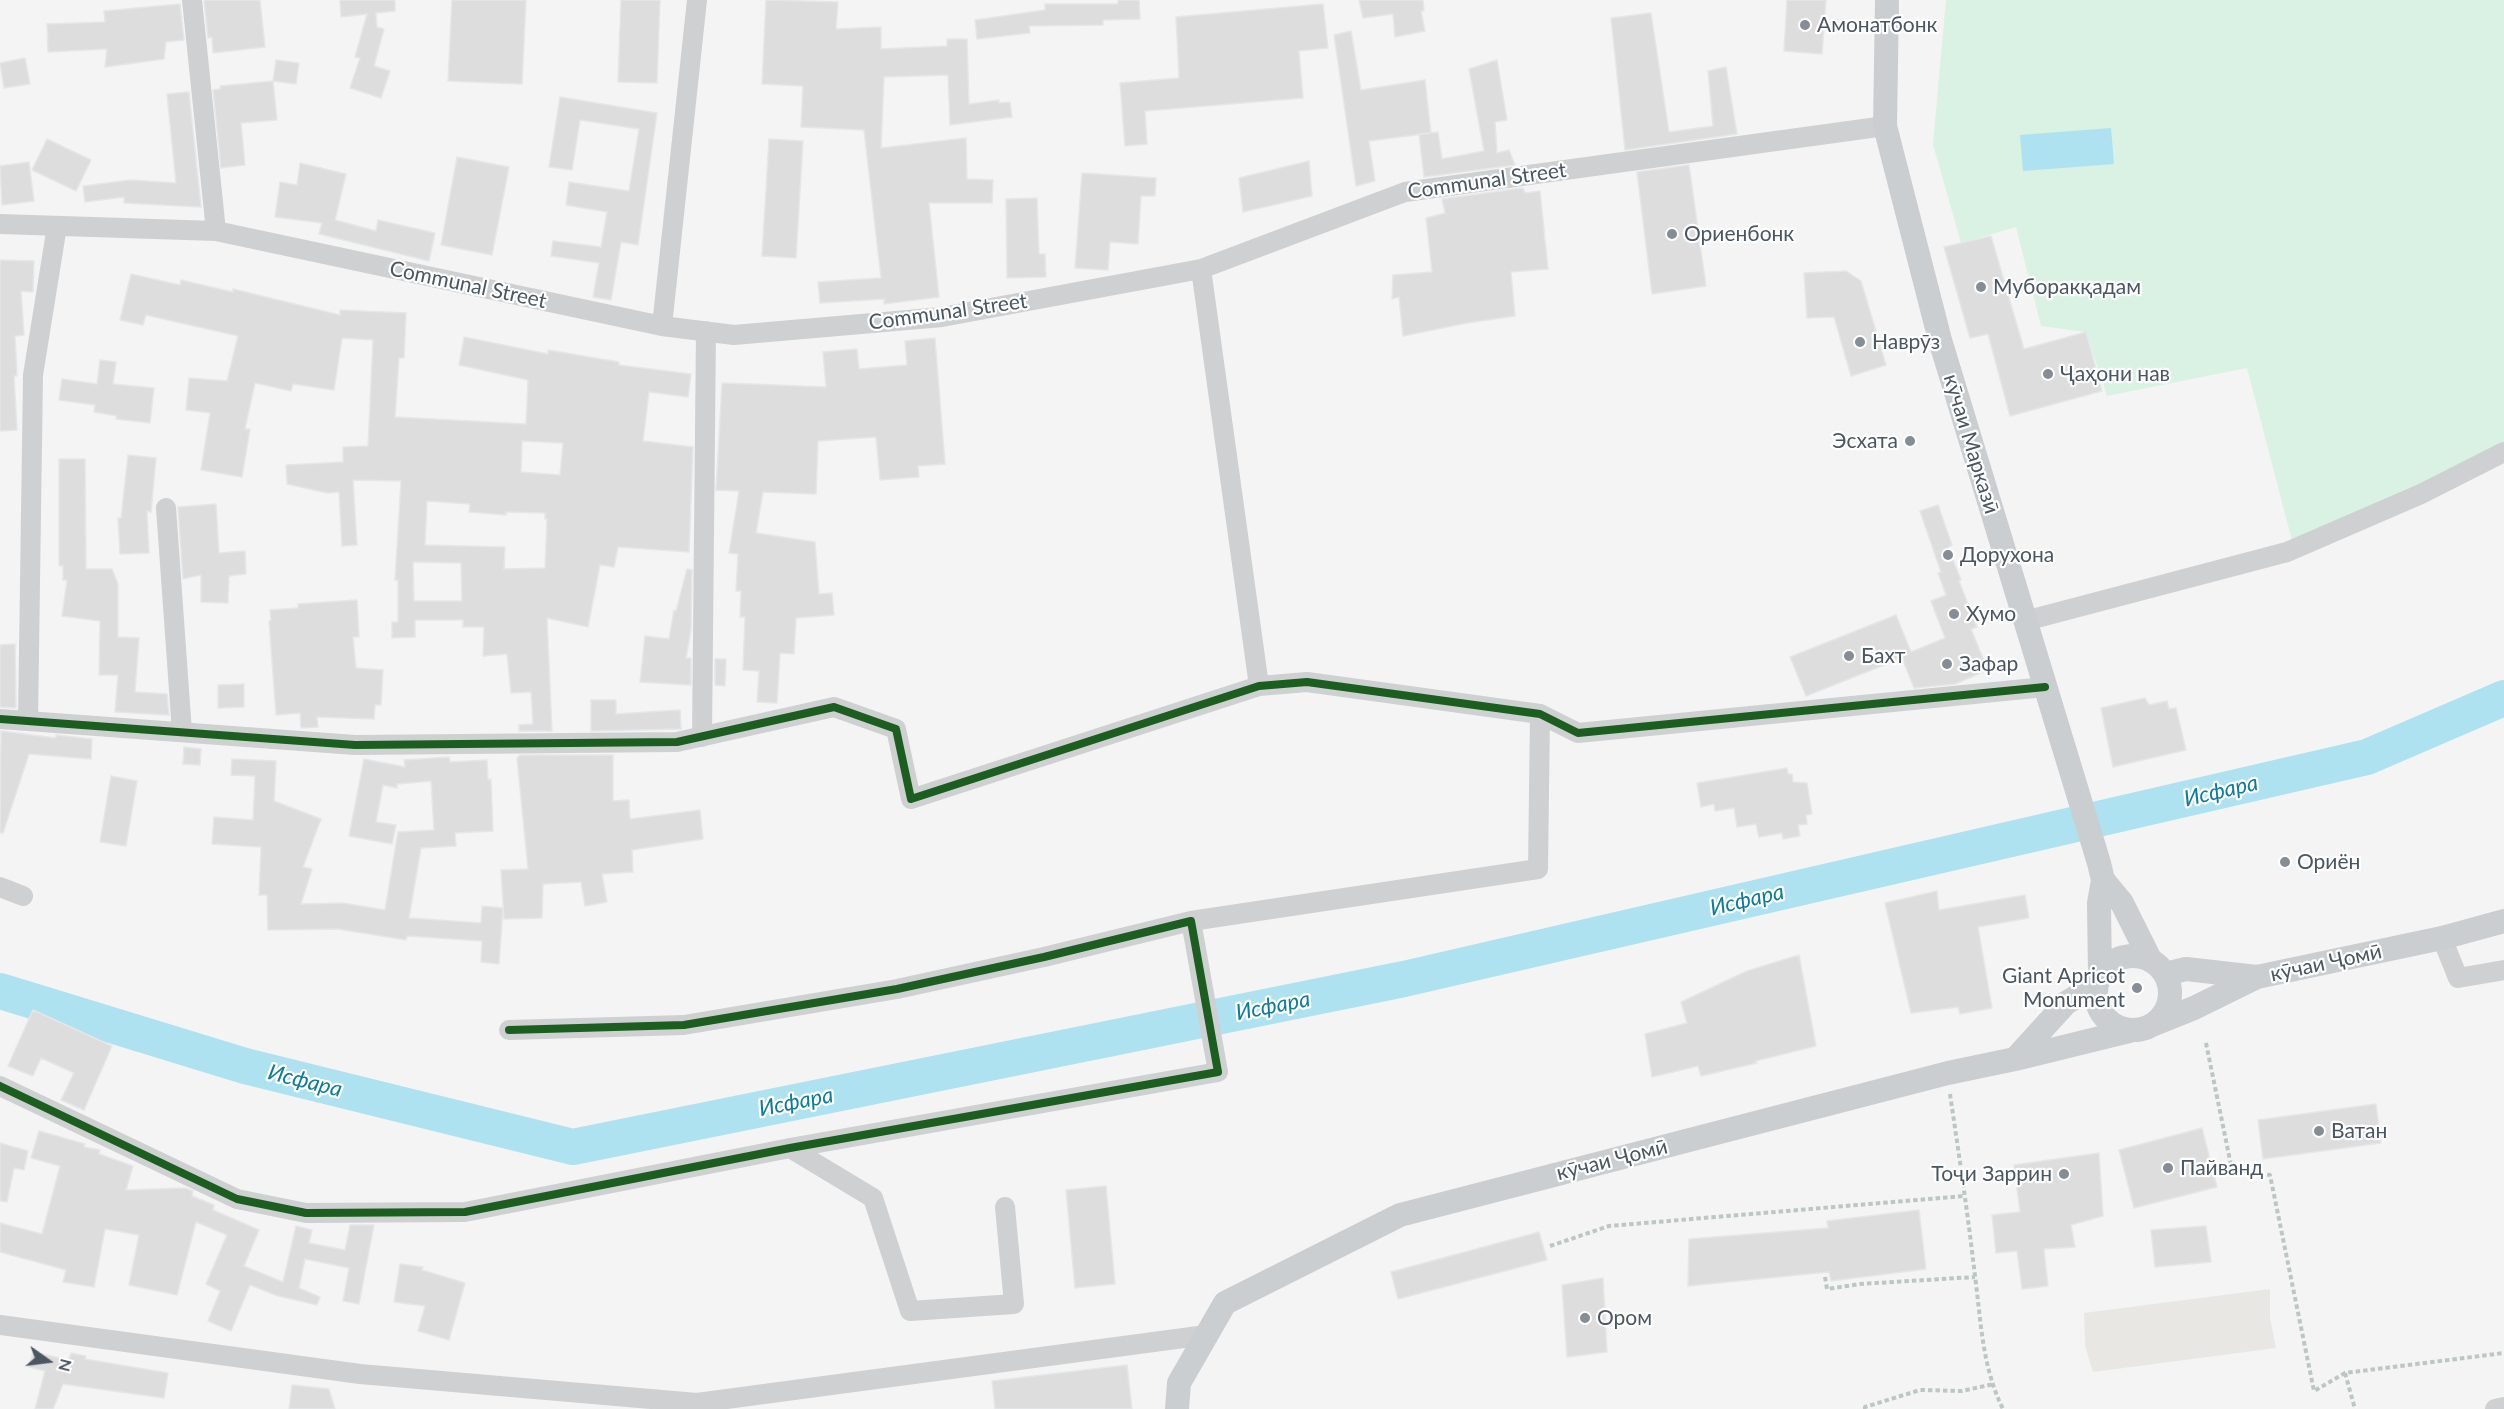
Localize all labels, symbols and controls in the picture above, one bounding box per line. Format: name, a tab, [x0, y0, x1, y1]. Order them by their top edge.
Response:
place label: Амонатбонк	[1817, 12, 1937, 38]
marker: Амонатбонк	[1798, 18, 1812, 32]
street label: Communal Street	[1406, 157, 1568, 205]
place label: Ориенбонк	[1684, 221, 1794, 247]
marker: Ориенбонк	[1665, 227, 1679, 241]
street label: Communal Street	[387, 256, 549, 314]
place label: Муборакқадам	[1993, 274, 2141, 300]
marker: Муборакқадам	[1974, 280, 1988, 294]
street label: Communal Street	[867, 288, 1029, 336]
place label: Наврӯз	[1872, 329, 1940, 355]
marker: Наврӯз	[1853, 335, 1867, 349]
place label: Ҷаҳони нав	[2060, 361, 2170, 387]
marker: Ҷаҳони нав	[2041, 367, 2055, 381]
street label: кӯчаи Марказӣ	[1938, 371, 2004, 517]
place label: Эсхата	[1832, 428, 1898, 454]
marker: Эсхата	[1903, 434, 1917, 448]
place label: Дорухона	[1960, 542, 2054, 568]
marker: Дорухона	[1941, 548, 1955, 562]
place label: Хумо	[1966, 601, 2016, 627]
marker: Хумо	[1947, 607, 1961, 621]
place label: Бахт	[1861, 643, 1905, 669]
marker: Бахт	[1842, 649, 1856, 663]
place label: Зафар	[1959, 651, 2018, 677]
marker: Зафар	[1940, 657, 1954, 671]
water label: Исфара	[2181, 770, 2261, 812]
place label: Ориён	[2297, 849, 2360, 875]
marker: Ориён	[2278, 855, 2292, 869]
water label: Исфара	[1707, 879, 1787, 921]
street label: кӯчаи Ҷомӣ	[2268, 939, 2384, 987]
place label: Giant Apricot Monument	[2002, 963, 2125, 1013]
marker: Giant Apricot Monument	[2130, 981, 2144, 995]
water label: Исфара	[1234, 986, 1312, 1026]
water label: Исфара	[265, 1059, 345, 1103]
water label: Исфара	[757, 1082, 835, 1122]
place label: Ватан	[2331, 1118, 2387, 1144]
marker: Ватан	[2312, 1124, 2326, 1138]
street label: кӯчаи Ҷомӣ	[1554, 1134, 1670, 1186]
place label: Пайванд	[2180, 1155, 2263, 1181]
place label: Тоҷи Заррин	[1931, 1161, 2052, 1187]
marker: Пайванд	[2161, 1161, 2175, 1175]
marker: Тоҷи Заррин	[2057, 1167, 2071, 1181]
place label: Ором	[1597, 1305, 1652, 1331]
marker: Ором	[1578, 1311, 1592, 1325]
north arrow	[18, 1331, 78, 1391]
text: N	[55, 1357, 77, 1374]

